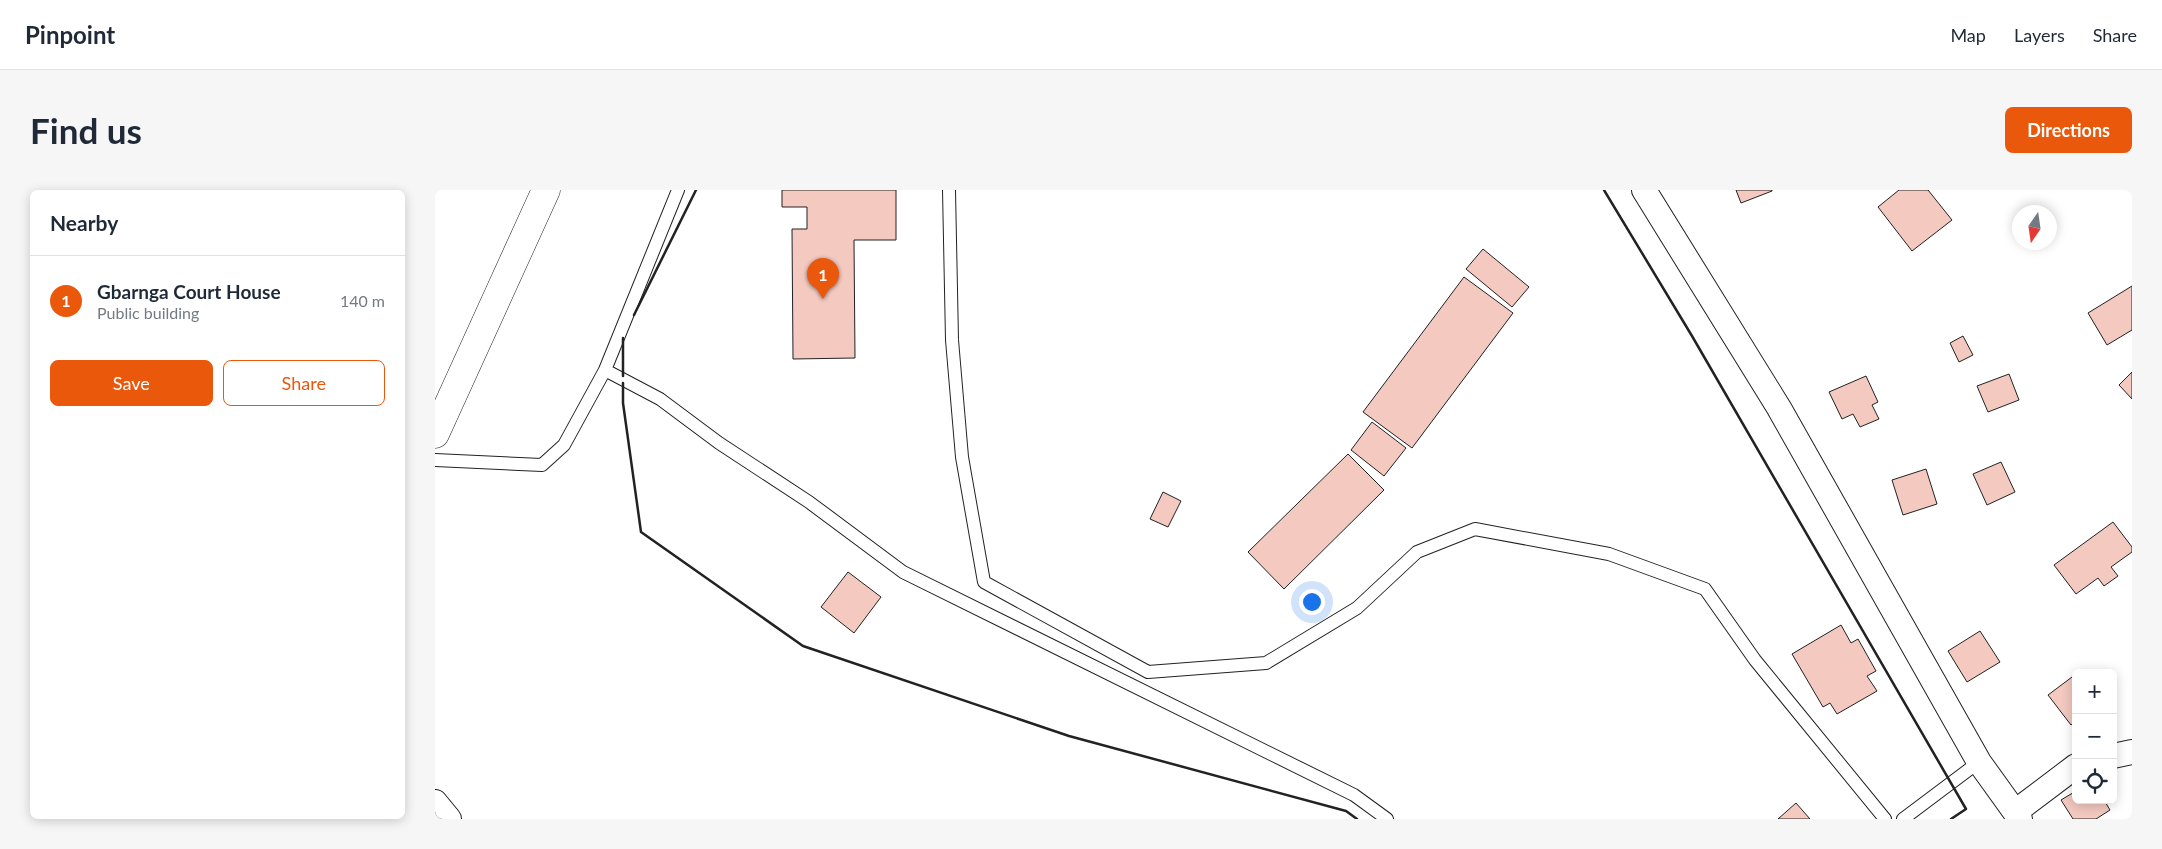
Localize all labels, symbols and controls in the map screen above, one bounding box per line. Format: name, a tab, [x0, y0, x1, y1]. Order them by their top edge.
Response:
text: Pinpoint	[25, 20, 115, 49]
text: Map	[1950, 24, 1986, 46]
text: Layers	[2014, 24, 2065, 46]
text: Share	[2093, 24, 2137, 46]
button: Directions	[2005, 107, 2132, 153]
text: Find us	[30, 109, 142, 151]
north arrow	[2012, 205, 2057, 250]
text: Nearby	[50, 210, 118, 235]
pin: 1	[807, 258, 839, 299]
text: Gbarnga Court House	[97, 280, 281, 303]
text: 1	[61, 291, 71, 310]
text: 140 m	[340, 291, 385, 310]
text: Public building	[97, 303, 199, 322]
button: Save	[50, 360, 213, 406]
button: Share	[223, 360, 385, 406]
your location	[1299, 589, 1325, 615]
map controls	[2072, 669, 2117, 804]
button: +	[2072, 669, 2117, 714]
button: −	[2072, 714, 2117, 759]
button: locate	[2072, 759, 2117, 804]

